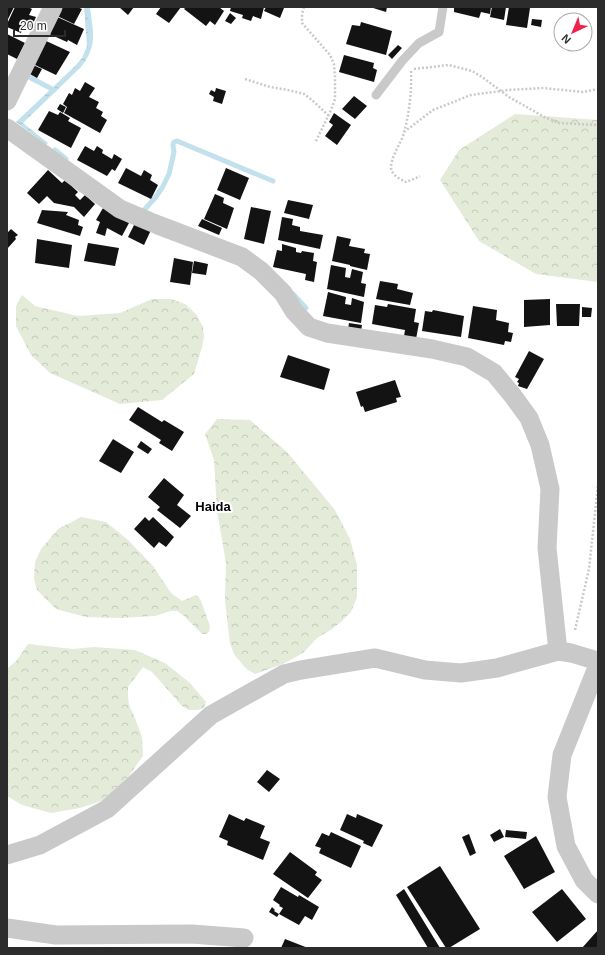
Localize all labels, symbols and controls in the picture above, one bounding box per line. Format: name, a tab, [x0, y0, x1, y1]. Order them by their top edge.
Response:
scale bar	[14, 12, 65, 38]
north arrow	[553, 12, 593, 52]
text: 20 m	[20, 19, 47, 33]
text: N	[559, 32, 573, 46]
district label: Haida	[195, 499, 231, 514]

